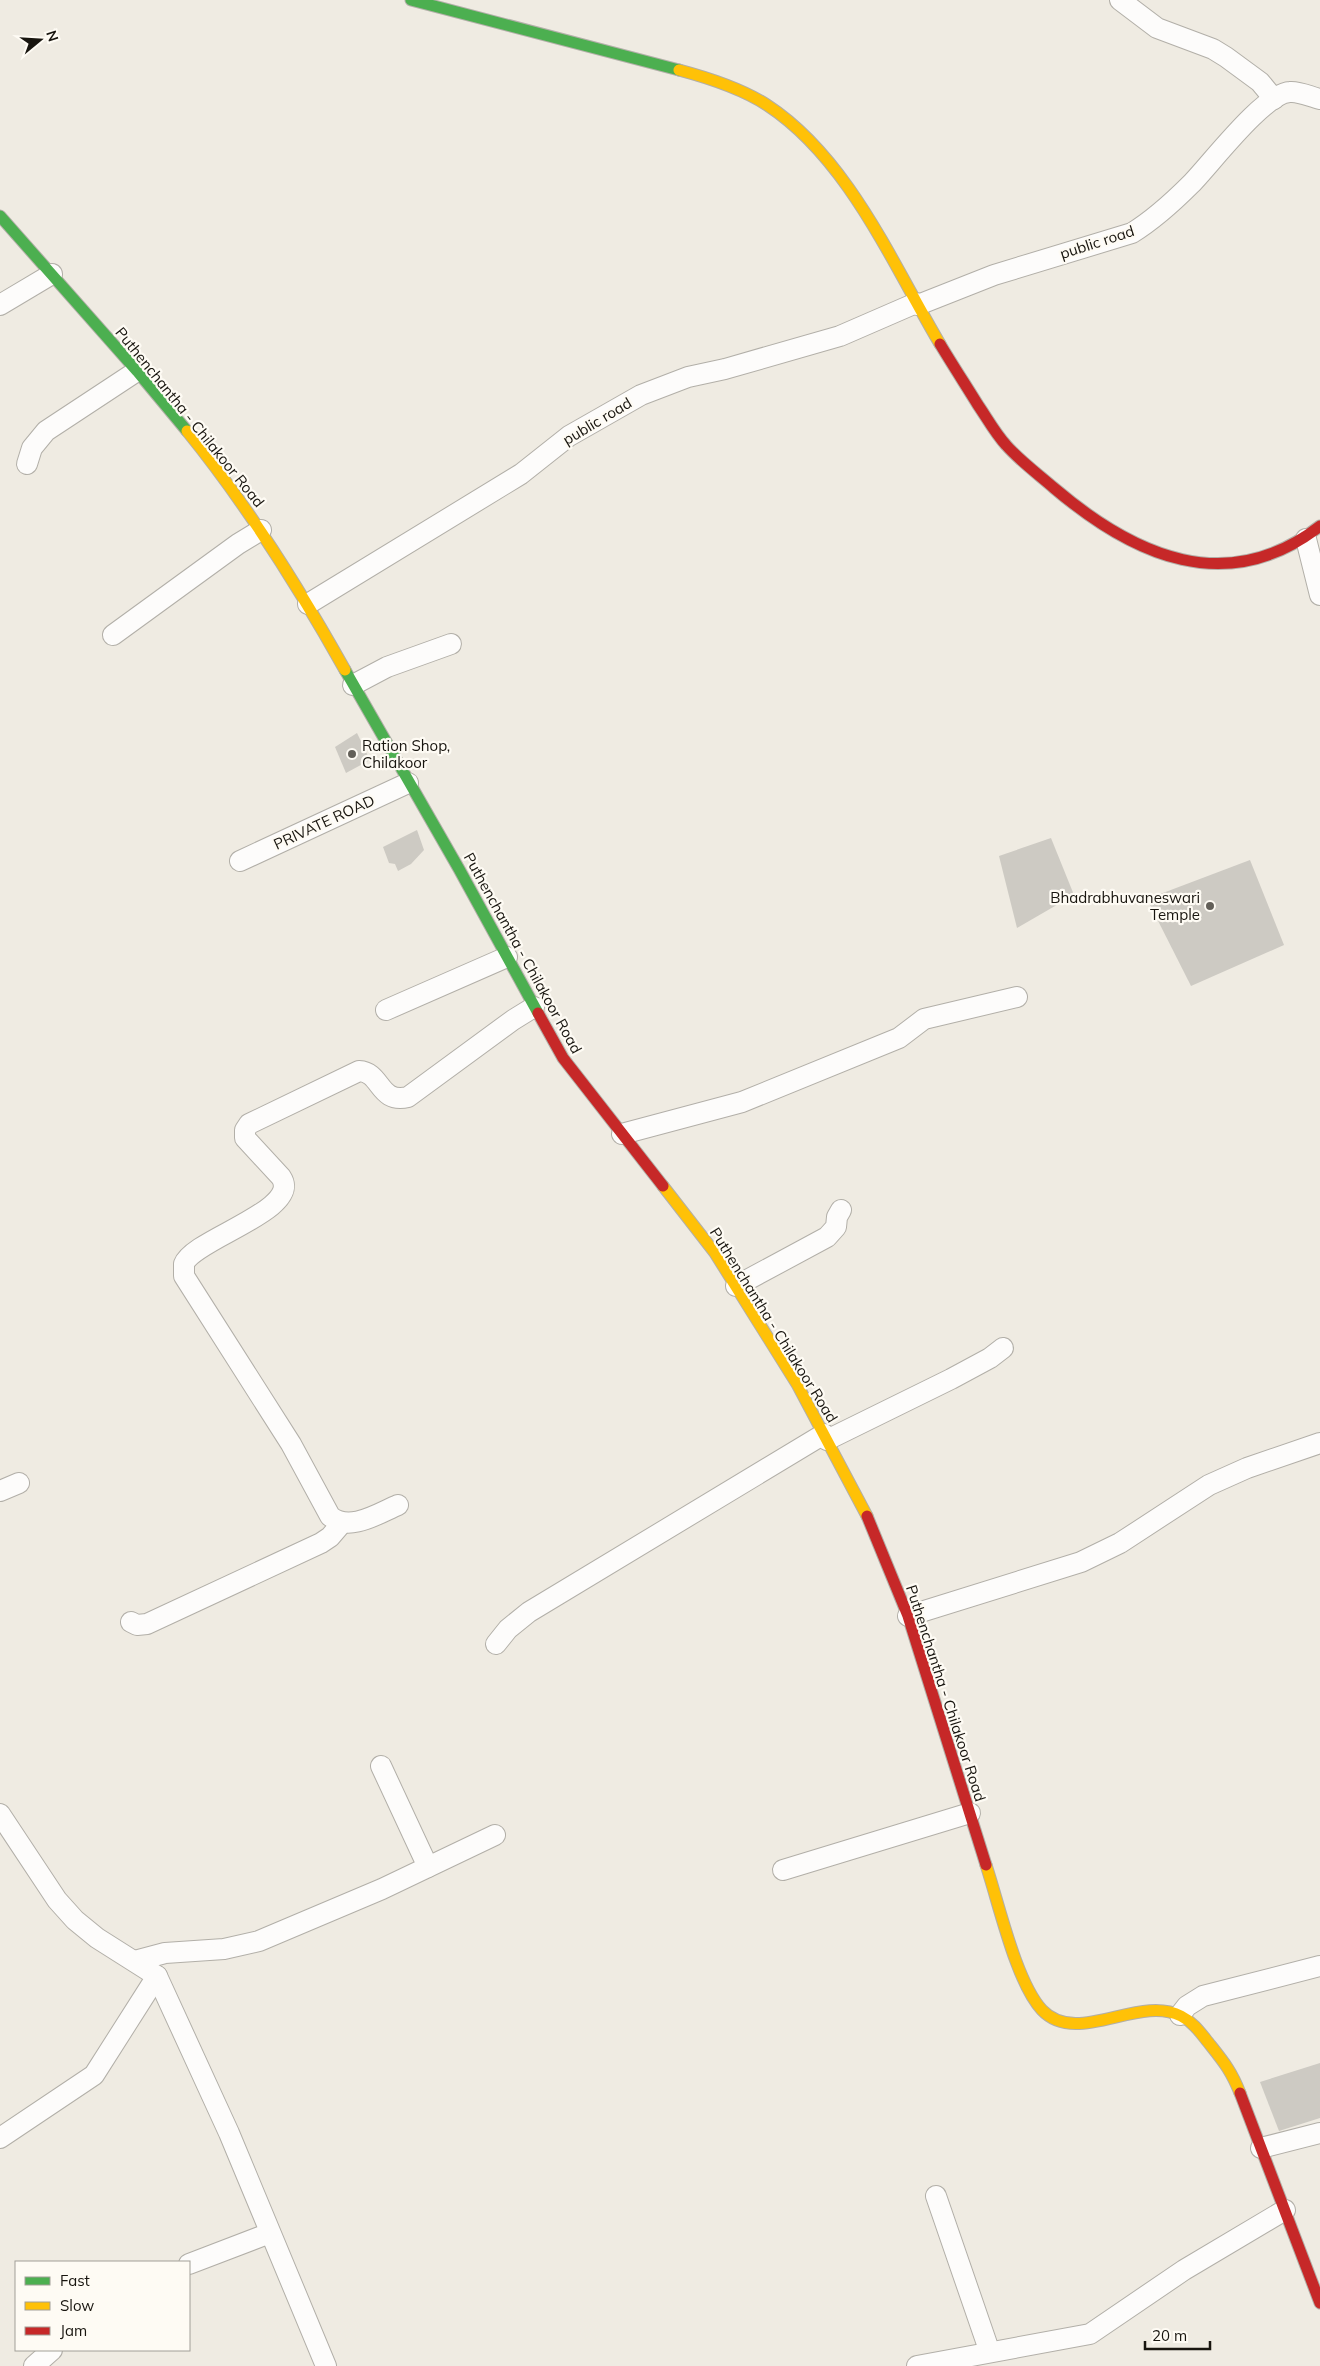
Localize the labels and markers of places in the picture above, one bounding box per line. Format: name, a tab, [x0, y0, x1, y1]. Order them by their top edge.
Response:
place label: Ration Shop, Chilakoor	[362, 736, 450, 772]
marker: Ration Shop, Chilakoor	[346, 748, 358, 760]
place label: Bhadrabhuvaneswari Temple	[1050, 888, 1200, 924]
marker: Bhadrabhuvaneswari Temple	[1204, 900, 1216, 912]

